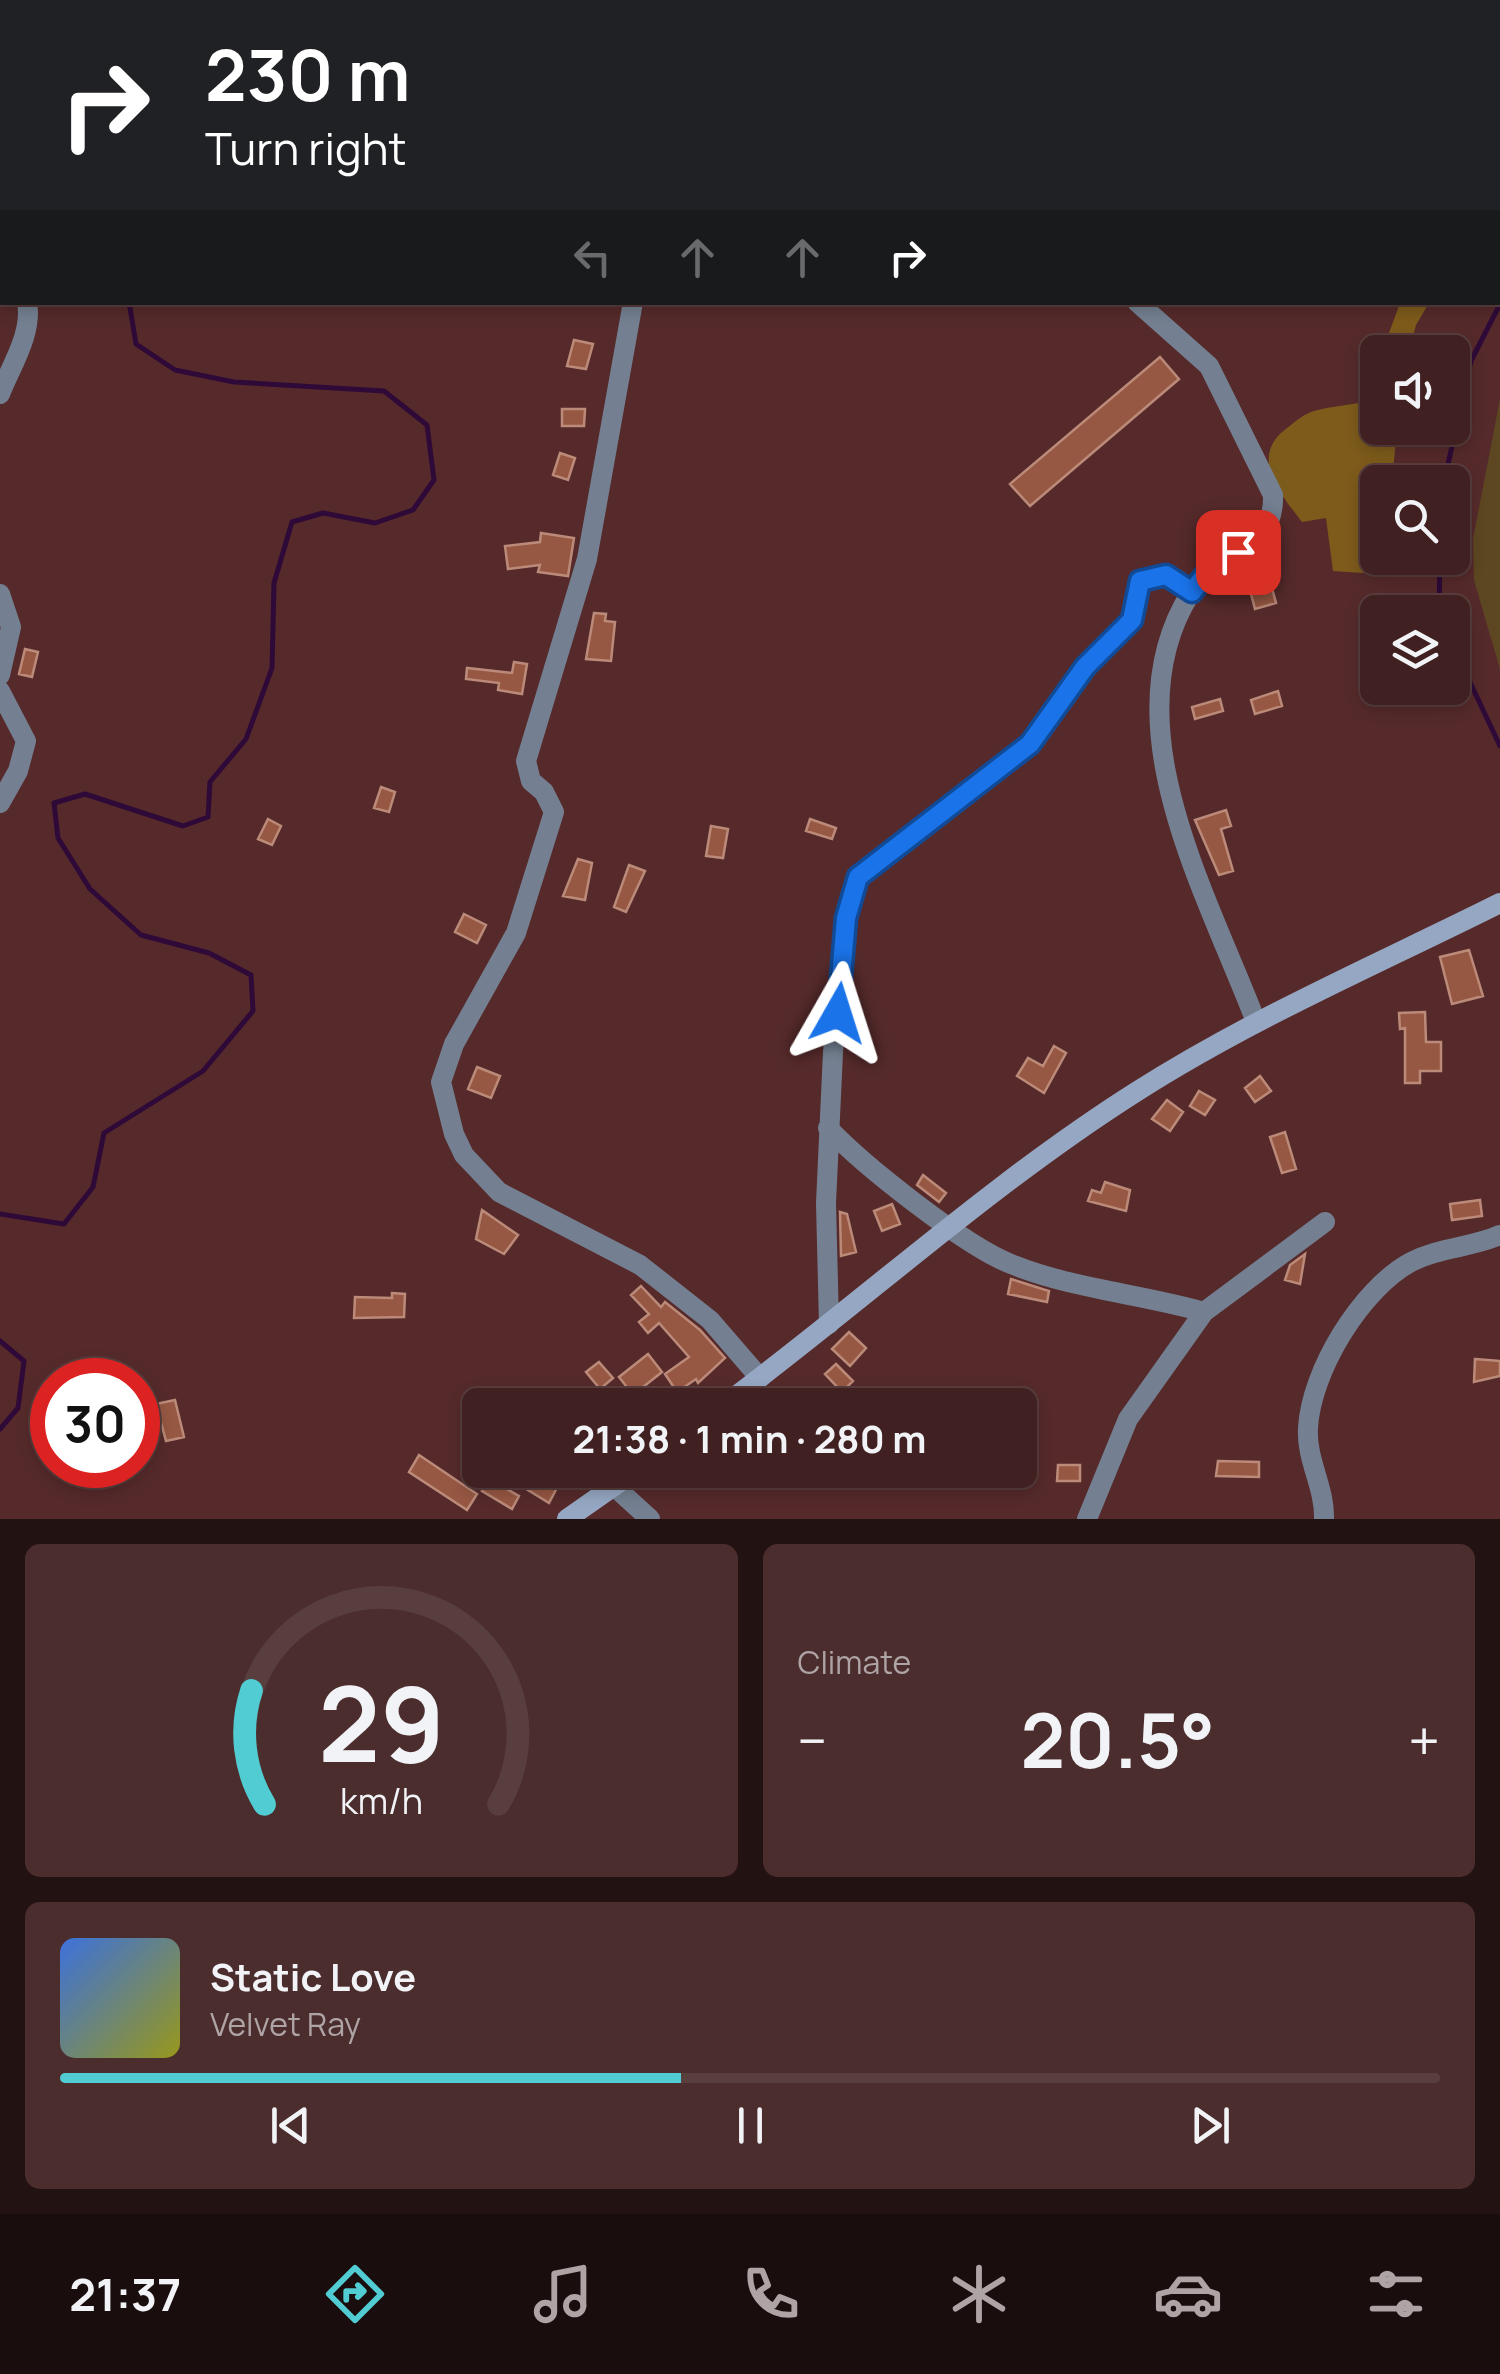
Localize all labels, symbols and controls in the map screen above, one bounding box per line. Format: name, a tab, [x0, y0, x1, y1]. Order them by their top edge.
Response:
text: 230 m	[205, 26, 410, 122]
icon: right	[40, 40, 170, 170]
text: Turn right	[205, 117, 406, 179]
icon: left	[565, 230, 620, 285]
icon: ahead	[670, 230, 725, 285]
icon: ahead	[775, 230, 830, 285]
icon: right	[880, 230, 935, 285]
map controls	[1360, 335, 1470, 705]
button: sound	[1360, 335, 1470, 445]
button: search	[1360, 465, 1470, 575]
pin	[1196, 510, 1281, 595]
icon: arrive	[1211, 525, 1266, 580]
button: layers	[1360, 595, 1470, 705]
position arrow	[786, 961, 890, 1065]
speed limit sign: 30	[30, 1358, 160, 1488]
text: 21:38 · 1 min · 280 m	[573, 1412, 926, 1464]
text: Climate	[798, 1640, 911, 1684]
text: 29	[318, 1651, 445, 1793]
text: 20.5°	[1021, 1688, 1215, 1791]
text: −	[798, 1702, 827, 1778]
text: +	[1408, 1702, 1440, 1778]
text: km/h	[340, 1776, 423, 1825]
text: Static Love	[210, 1950, 416, 2002]
text: Velvet Ray	[210, 2002, 361, 2046]
icon: previous	[263, 2098, 318, 2153]
icon: pause	[723, 2098, 778, 2153]
icon: next	[1183, 2098, 1238, 2153]
icon: directions	[320, 2259, 390, 2329]
icon: music	[528, 2259, 598, 2329]
icon: phone	[736, 2259, 806, 2329]
icon: climate	[944, 2259, 1014, 2329]
icon: car	[1153, 2259, 1223, 2329]
icon: filters	[1361, 2259, 1431, 2329]
text: 21:37	[69, 2263, 181, 2325]

